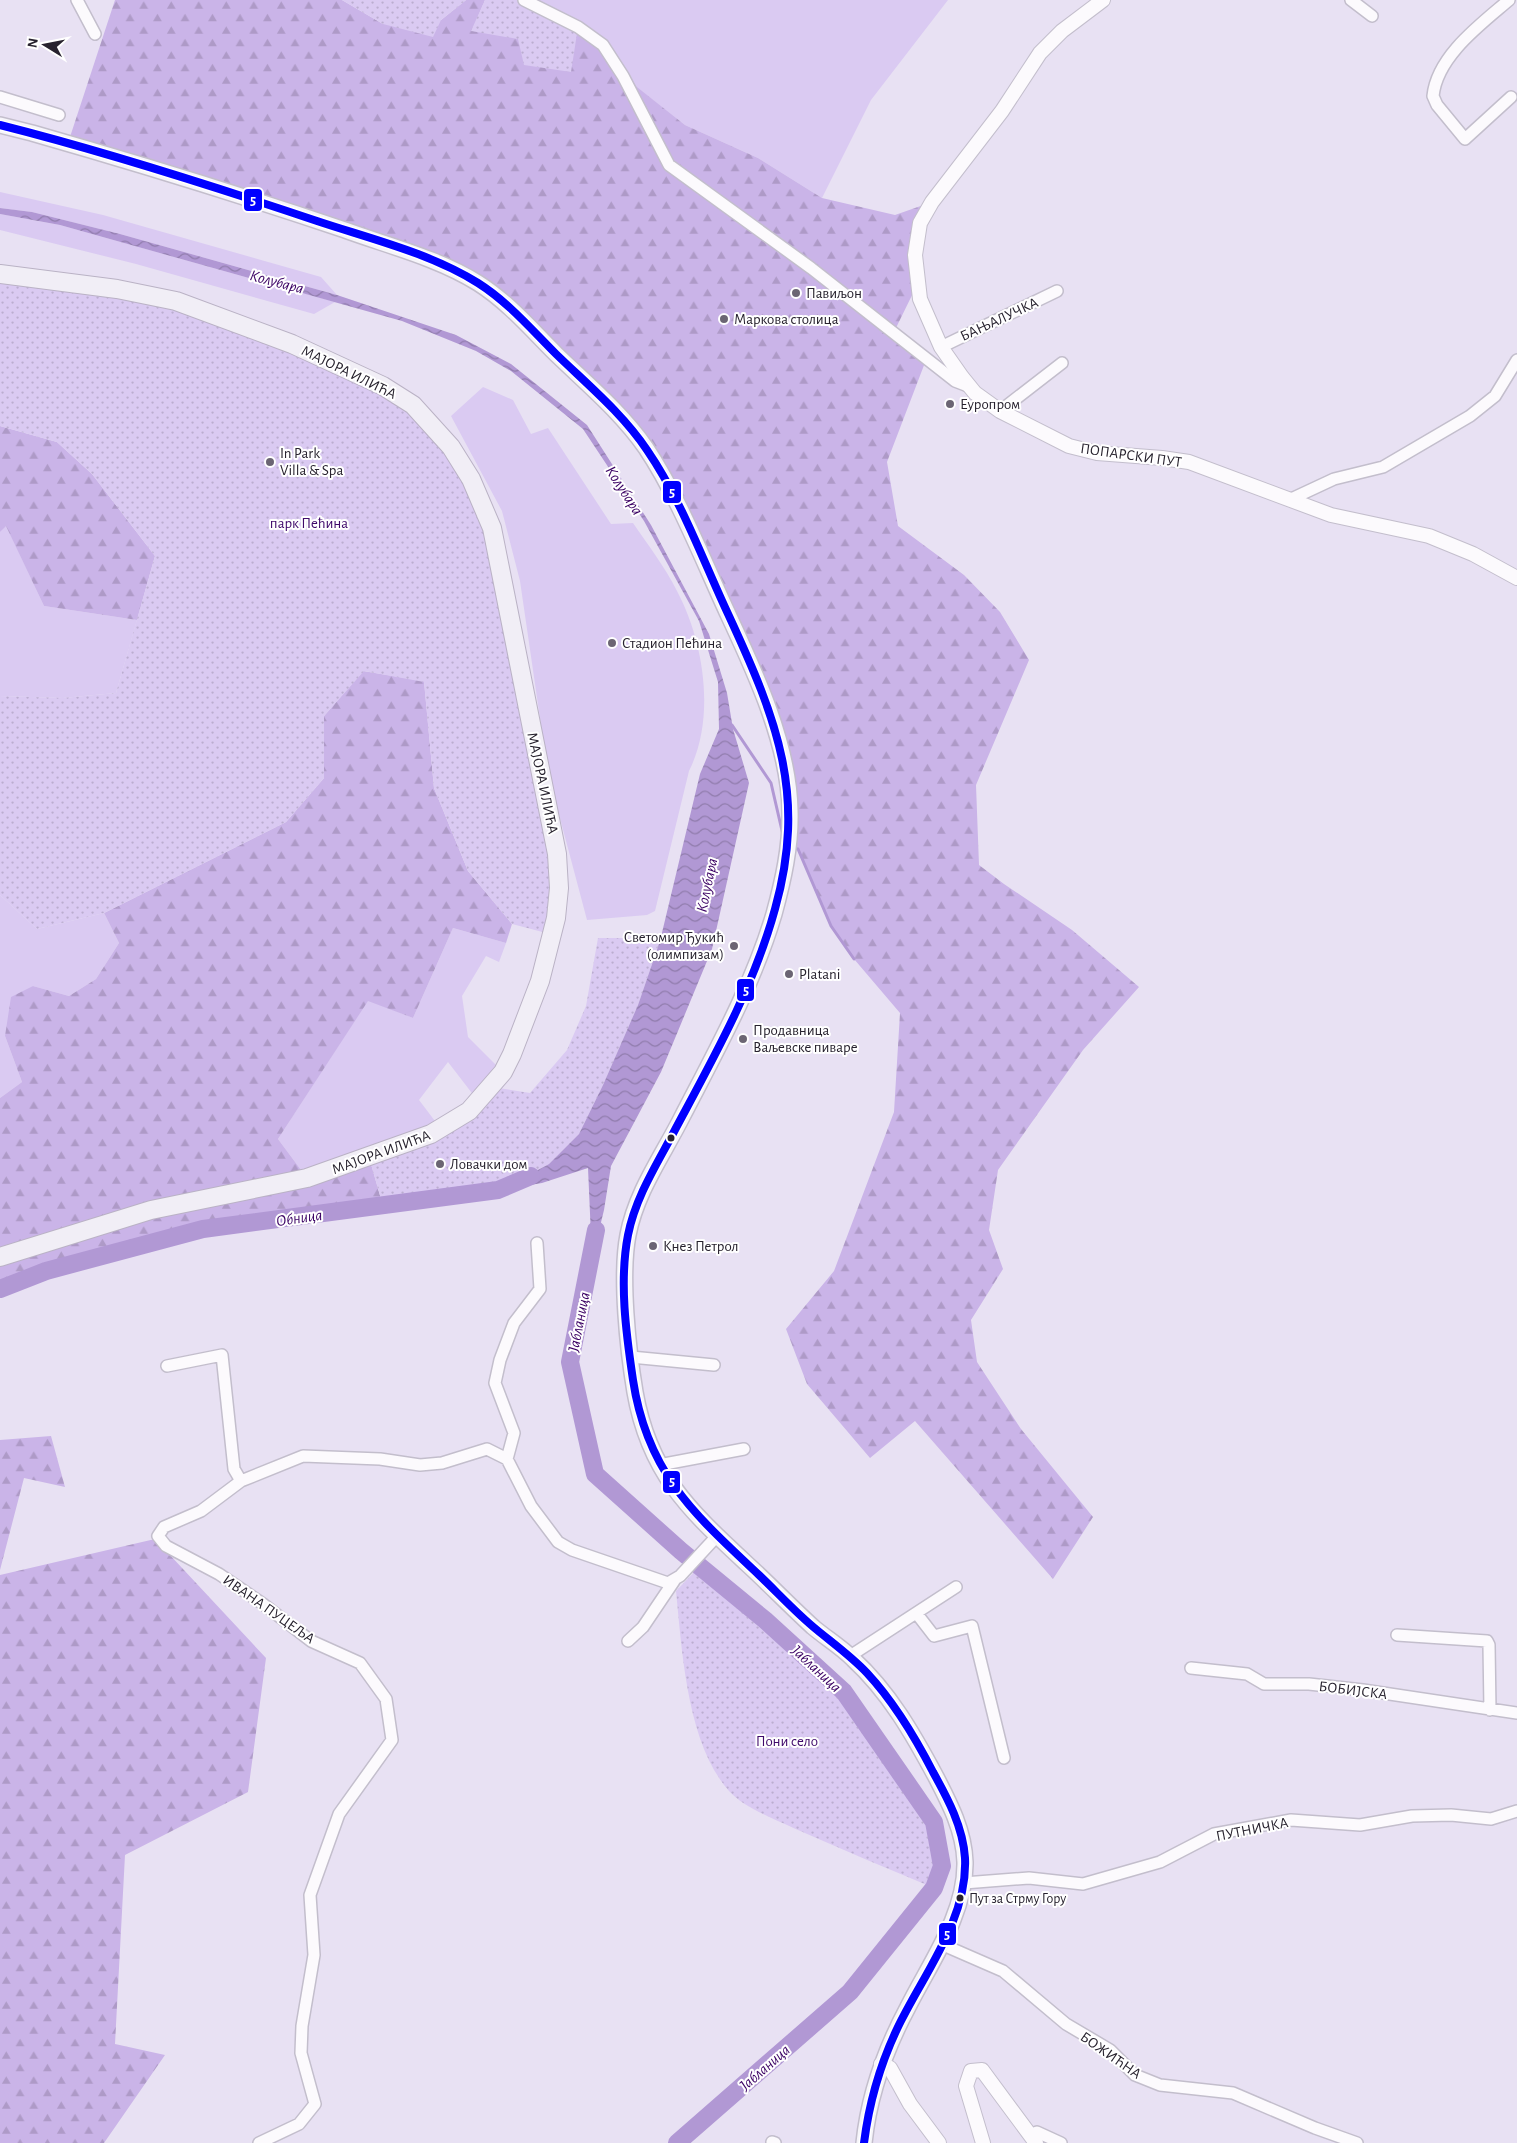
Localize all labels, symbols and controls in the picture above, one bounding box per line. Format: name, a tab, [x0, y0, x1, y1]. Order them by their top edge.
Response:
north arrow	[20, 20, 70, 70]
text: N	[25, 37, 41, 49]
line badge: 5	[243, 188, 263, 212]
text: 5	[250, 194, 256, 208]
water label: Колубара	[248, 267, 305, 298]
place label: Павиљон	[806, 286, 862, 301]
marker: Павиљон	[790, 287, 802, 299]
street label: БАЊАЛУЧКА	[958, 295, 1041, 344]
place label: Маркова столица	[734, 312, 839, 327]
marker: Маркова столица	[718, 313, 730, 325]
street label: МАЈОРА ИЛИЋА	[299, 343, 399, 402]
place label: Еуропром	[960, 397, 1020, 412]
marker: Еуропром	[944, 398, 956, 410]
street label: ПОПАРСКИ ПУТ	[1079, 441, 1183, 470]
place label: In Park Villa & Spa	[280, 446, 344, 478]
marker: In Park Villa & Spa	[264, 456, 276, 468]
water label: Колубара	[602, 463, 646, 518]
line badge: 5	[662, 480, 682, 504]
text: 5	[669, 486, 675, 500]
park label: парк Пећина	[270, 516, 348, 531]
place label: Стадион Пећина	[622, 636, 722, 651]
marker: Стадион Пећина	[606, 637, 618, 649]
street label: МАЈОРА ИЛИЋА	[524, 731, 561, 835]
water label: Колубара	[693, 857, 721, 914]
place label: Светомир Ђукић (олимпизам)	[624, 930, 724, 962]
marker: Светомир Ђукић (олимпизам)	[728, 940, 740, 952]
place label: Platani	[799, 967, 840, 982]
marker: Platani	[783, 968, 795, 980]
line badge: 5	[736, 978, 755, 1002]
text: 5	[743, 984, 749, 998]
place label: Продавница Ваљевске пиваре	[753, 1023, 858, 1055]
marker: Продавница Ваљевске пиваре	[737, 1033, 749, 1045]
street label: МАЈОРА ИЛИЋА	[330, 1128, 433, 1177]
unlabelled marker	[666, 1133, 676, 1143]
place label: Ловачки дом	[450, 1157, 528, 1172]
marker: Ловачки дом	[434, 1158, 446, 1170]
water label: Обница	[275, 1207, 323, 1229]
place label: Кнез Петрол	[663, 1239, 739, 1254]
marker: Кнез Петрол	[647, 1240, 659, 1252]
water label: Јабланица	[565, 1291, 593, 1355]
line badge: 5	[662, 1470, 681, 1494]
text: 5	[669, 1475, 675, 1489]
street label: ИВАНА ПУЦЕЉА	[220, 1572, 317, 1647]
water label: Јабланица	[788, 1641, 844, 1695]
street label: БОБИЈСКА	[1318, 1679, 1388, 1702]
park label: Пони село	[756, 1734, 818, 1749]
street label: ПУТНИЧКА	[1215, 1815, 1290, 1844]
place label: Пут за Стрму Гору	[969, 1892, 1066, 1906]
marker: Пут за Стрму Гору	[955, 1893, 965, 1903]
line badge: 5	[938, 1922, 957, 1946]
text: 5	[944, 1928, 950, 1942]
street label: БОЖИЋНА	[1078, 2029, 1144, 2082]
water label: Јабланица	[736, 2042, 793, 2094]

